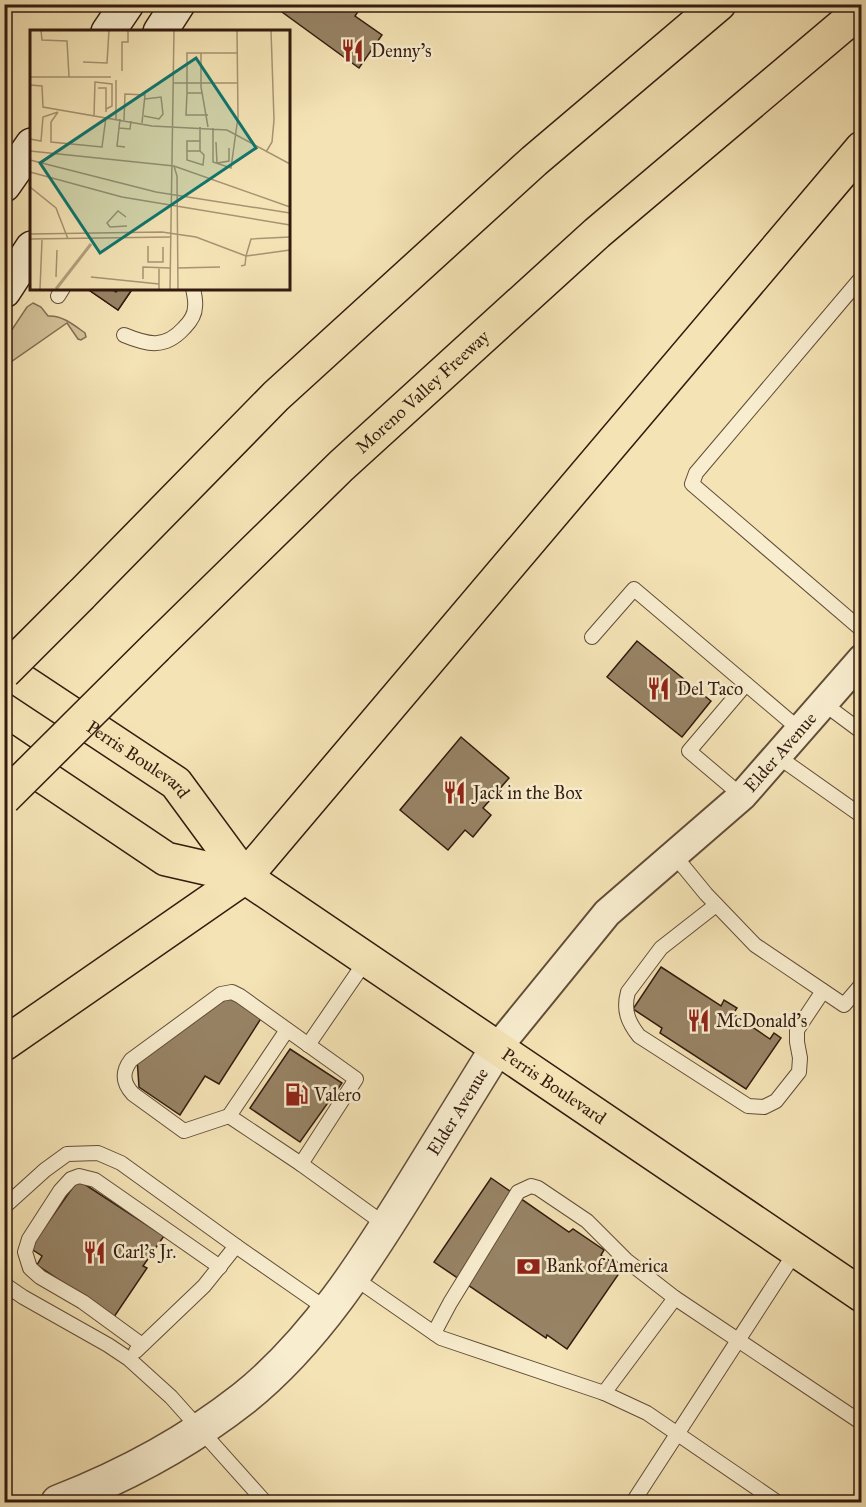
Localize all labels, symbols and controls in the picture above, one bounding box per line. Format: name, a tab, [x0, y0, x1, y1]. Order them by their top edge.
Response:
inset map	[30, 30, 290, 290]
restaurant icon: Denny's	[340, 38, 366, 64]
place label: Denny's	[371, 40, 432, 62]
street label: Moreno Valley Freeway	[351, 325, 494, 458]
restaurant icon: Del Taco	[646, 676, 672, 702]
place label: Del Taco	[677, 678, 743, 700]
street label: Elder Avenue	[739, 708, 821, 797]
street label: Perris Boulevard	[82, 716, 194, 803]
restaurant icon: Jack in the Box	[442, 780, 468, 806]
place label: Jack in the Box	[471, 782, 583, 805]
restaurant icon: McDonald's	[685, 1008, 711, 1034]
place label: McDonald's	[716, 1010, 807, 1032]
street label: Perris Boulevard	[498, 1043, 610, 1129]
street label: Elder Avenue	[422, 1064, 493, 1160]
fuel station icon: Valero	[283, 1082, 309, 1108]
place label: Valero	[313, 1084, 361, 1106]
restaurant icon: Carl's Jr.	[82, 1239, 108, 1265]
place label: Carl's Jr.	[113, 1241, 176, 1264]
bank icon: Bank of America	[515, 1253, 541, 1279]
place label: Bank of America	[546, 1255, 668, 1277]

